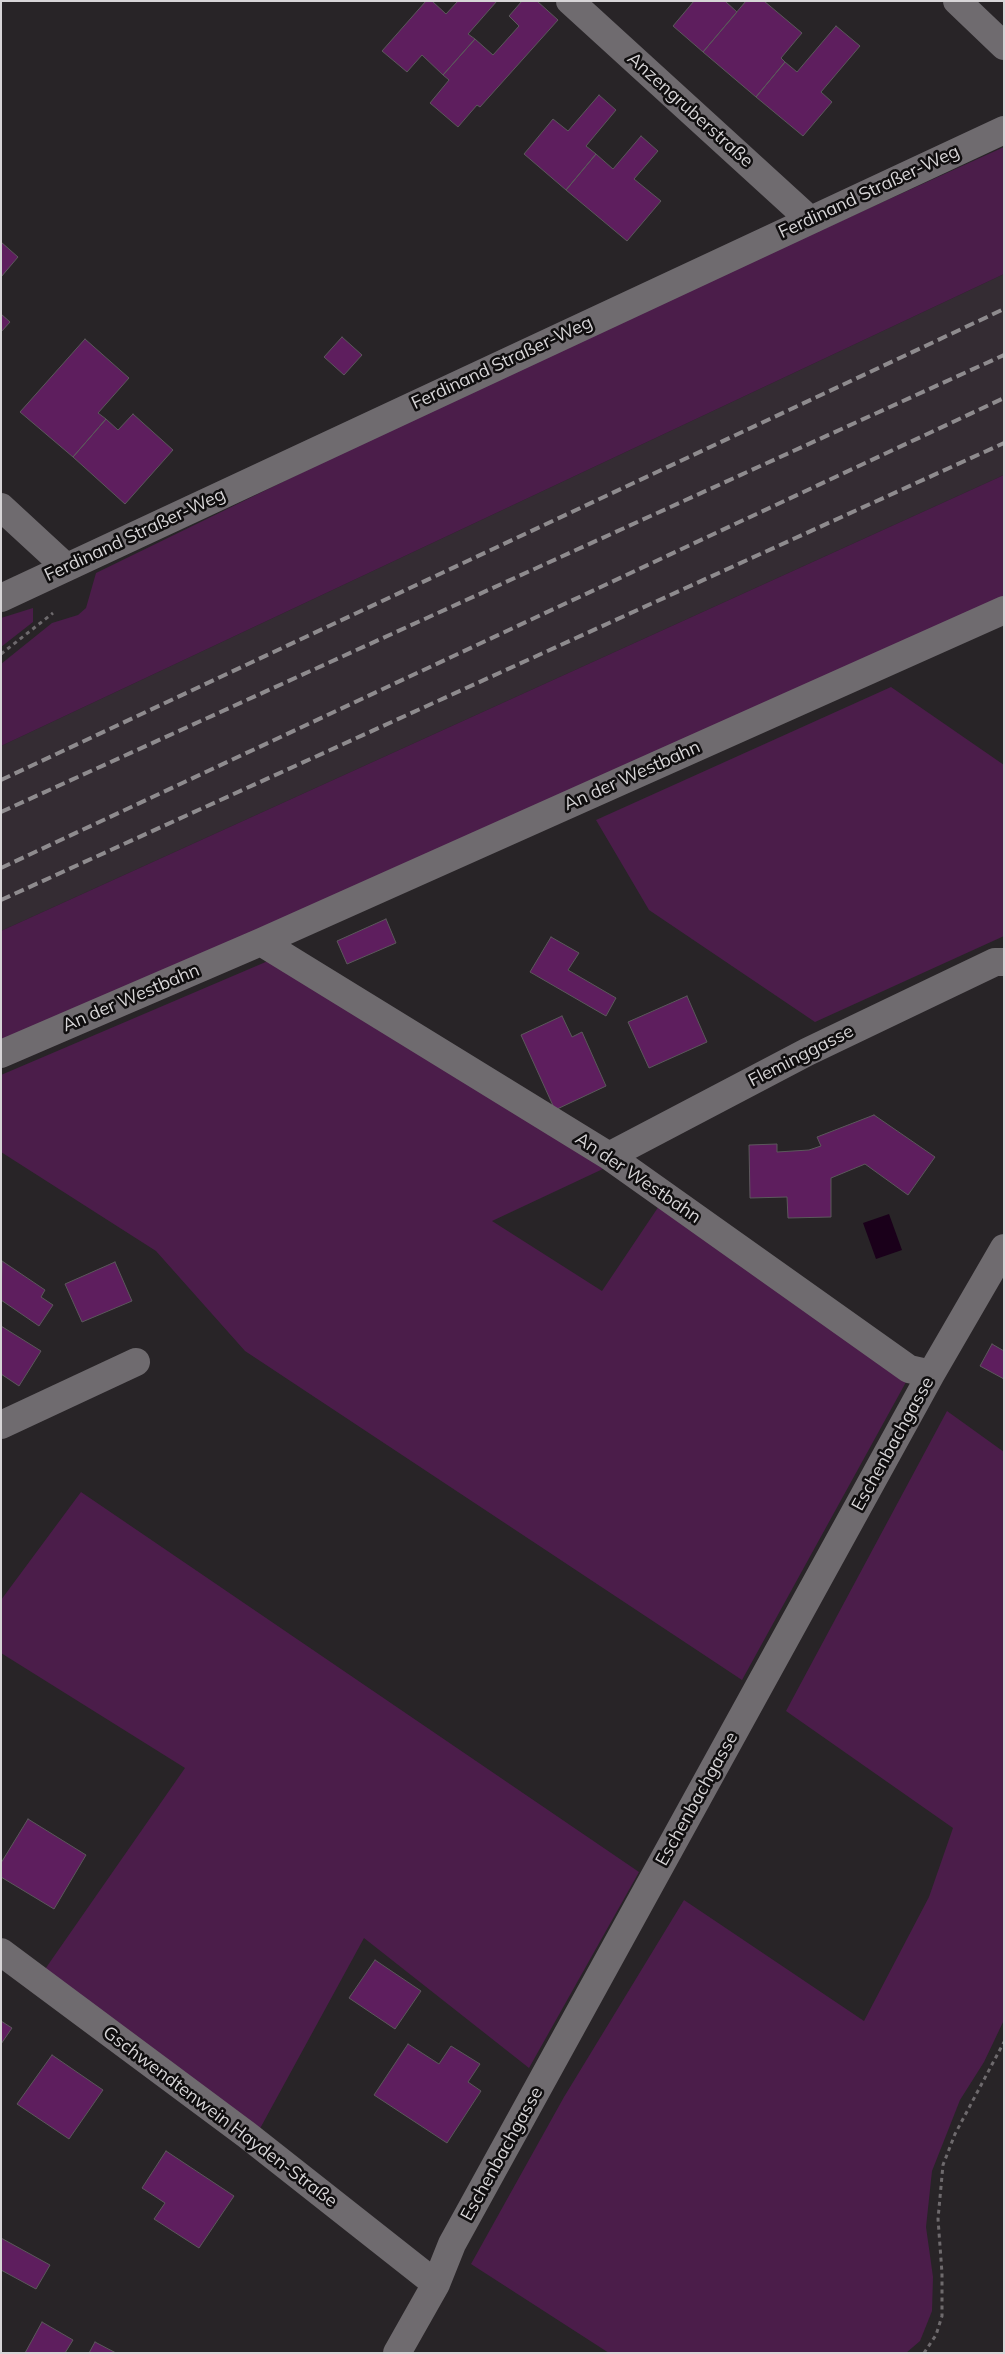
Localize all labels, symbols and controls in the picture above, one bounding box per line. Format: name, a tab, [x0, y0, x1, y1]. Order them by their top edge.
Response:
street label: Anzengruberstraße	[623, 48, 757, 172]
street label: Ferdinand Straßer-Weg	[775, 141, 963, 243]
street label: Ferdinand Straßer-Weg	[408, 312, 596, 414]
street label: Ferdinand Straßer-Weg	[41, 484, 229, 586]
street label: An der Westbahn	[561, 736, 703, 816]
street label: An der Westbahn	[59, 959, 203, 1037]
street label: Fleminggasse	[745, 1020, 857, 1092]
street label: An der Westbahn	[571, 1128, 705, 1228]
street label: Eschenbachgasse	[847, 1373, 939, 1515]
street label: Eschenbachgasse	[651, 1728, 743, 1870]
street label: Gschwendtenwein Hayden-Straße	[99, 2022, 341, 2212]
street label: Eschenbachgasse	[456, 2083, 548, 2225]

